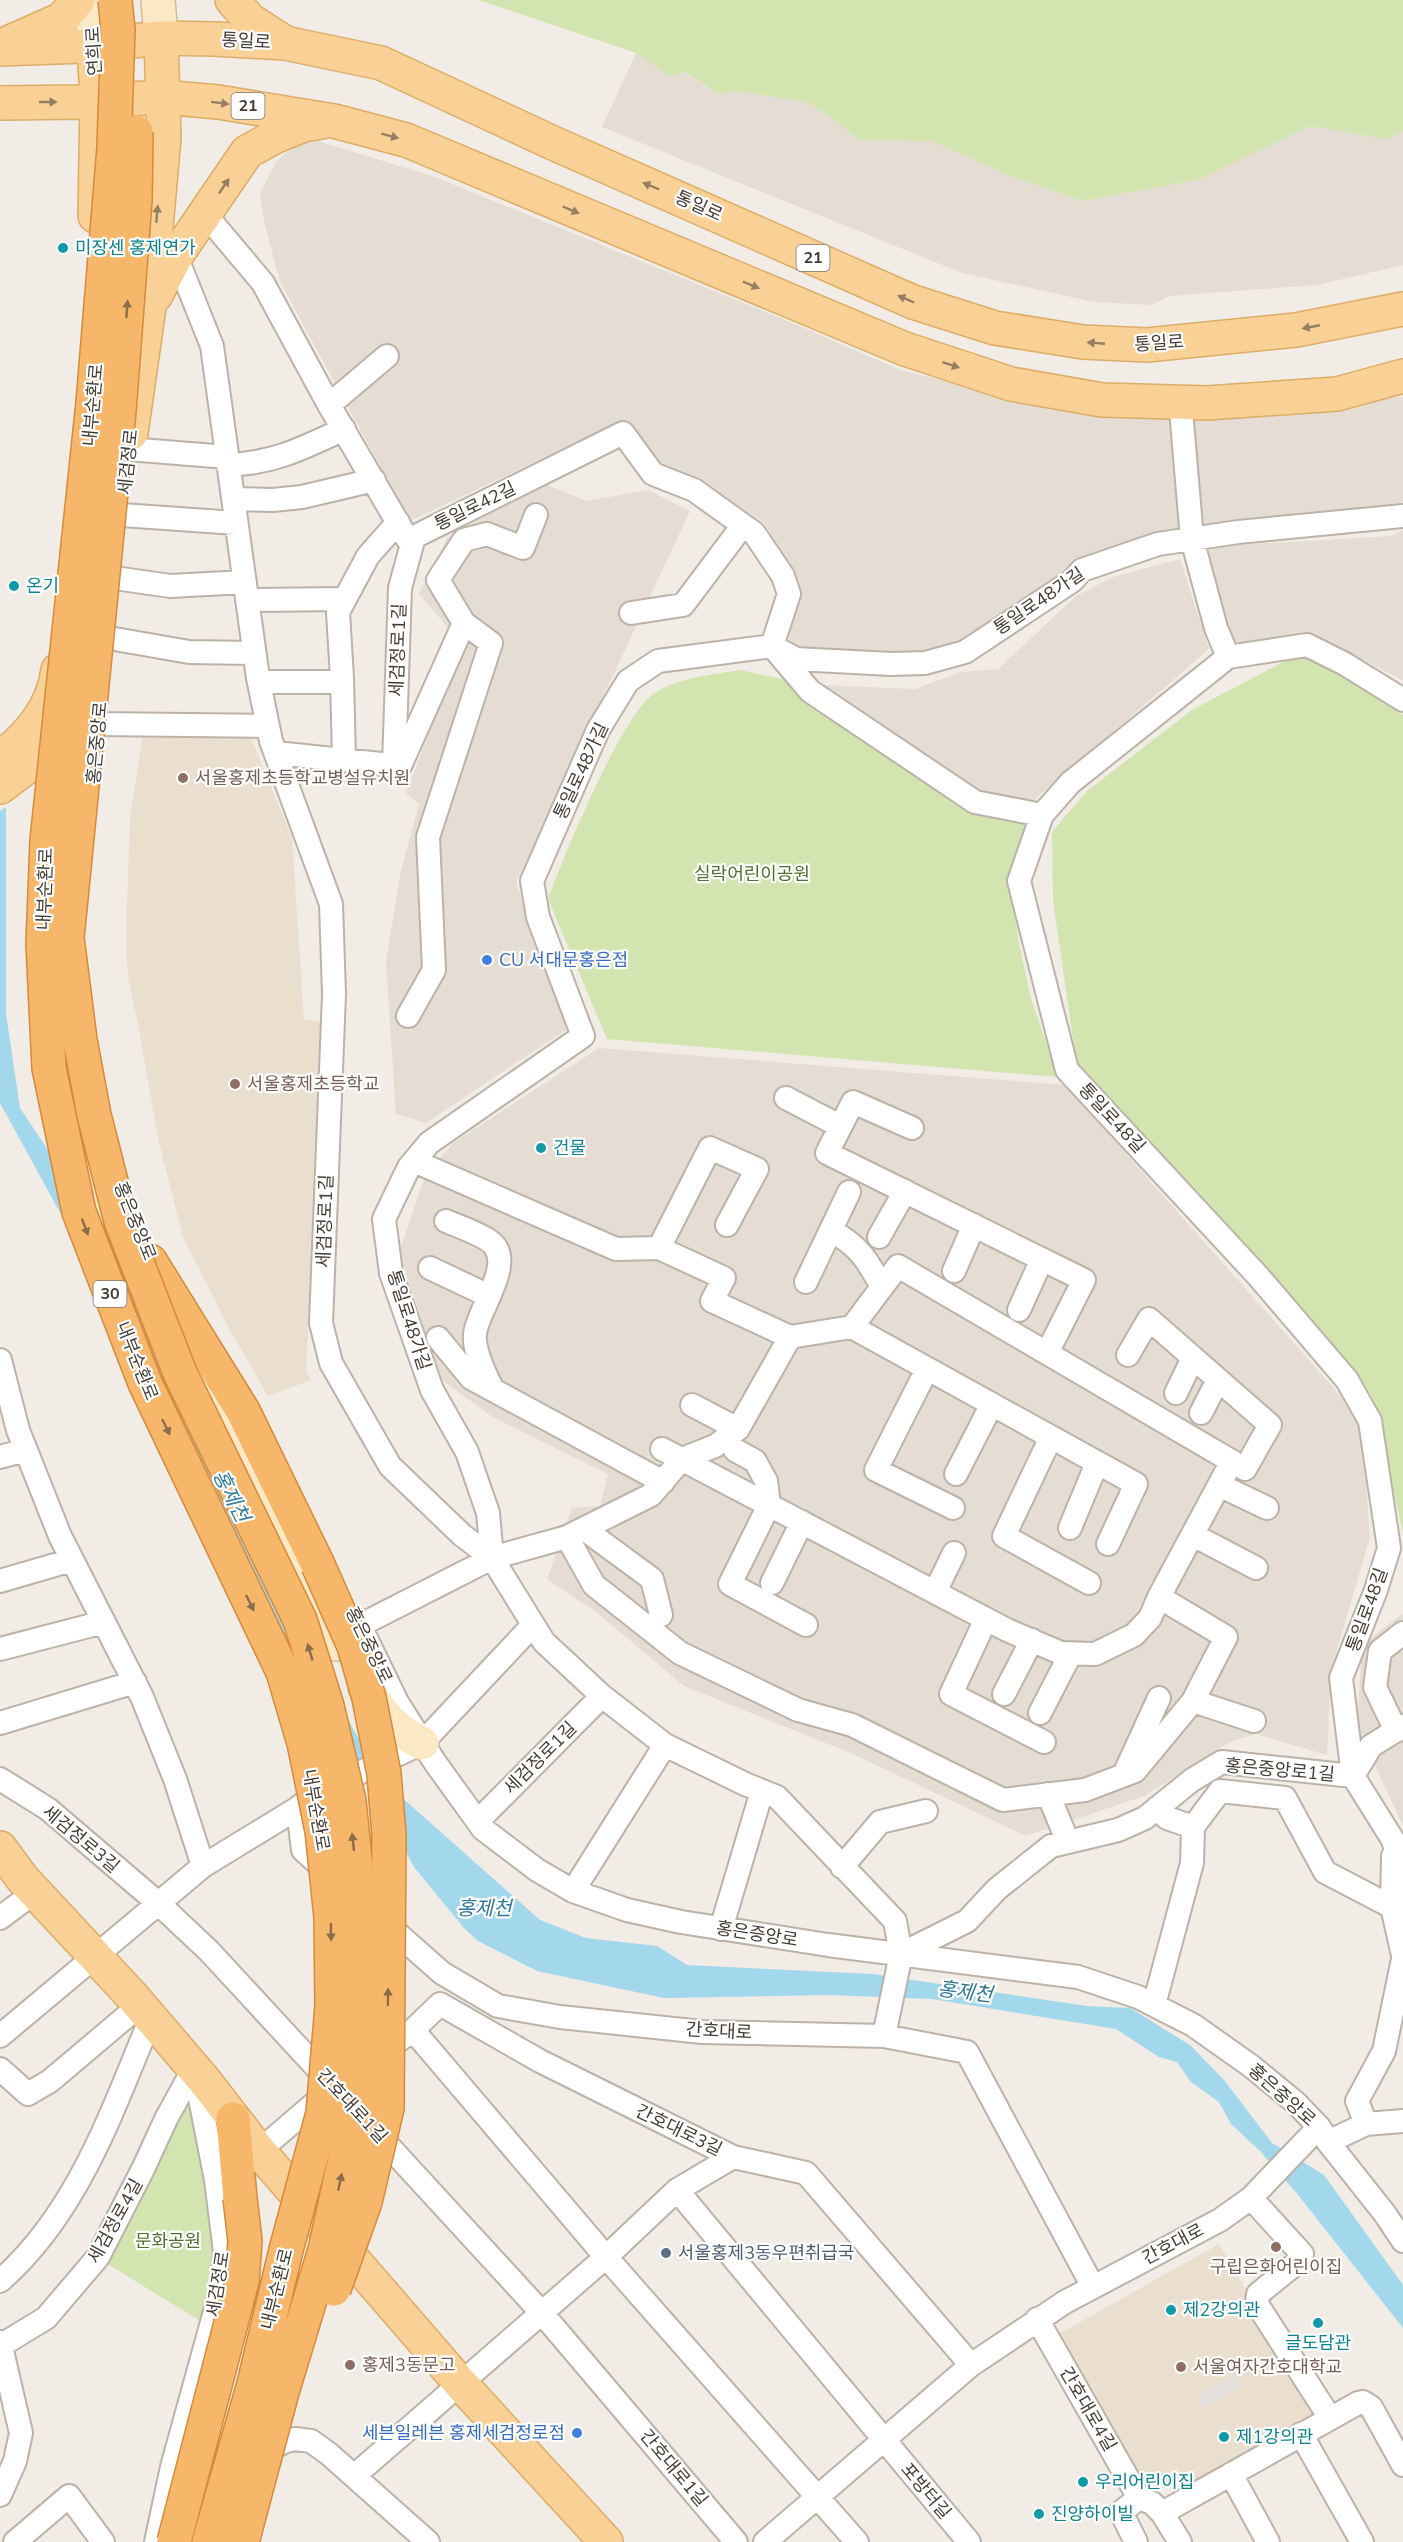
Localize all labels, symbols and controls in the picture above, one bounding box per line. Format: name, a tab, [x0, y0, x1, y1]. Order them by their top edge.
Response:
street label: 연희로	[81, 26, 107, 76]
street label: 통일로	[221, 28, 271, 54]
road number: 21	[232, 93, 264, 119]
one-way arrow	[39, 98, 58, 107]
one-way arrow	[211, 98, 230, 108]
one-way arrow	[382, 132, 400, 141]
one-way arrow	[218, 178, 229, 194]
one-way arrow	[642, 181, 660, 191]
street label: 통일로	[671, 185, 727, 227]
one-way arrow	[152, 204, 162, 223]
one-way arrow	[562, 205, 580, 215]
place label: 미장센 홍제연가	[75, 236, 196, 260]
marker: 미장센 홍제연가	[56, 241, 70, 255]
road number: 21	[796, 245, 830, 271]
one-way arrow	[742, 280, 760, 290]
one-way arrow	[897, 294, 915, 304]
one-way arrow	[122, 299, 131, 318]
one-way arrow	[1301, 323, 1320, 332]
street label: 통일로	[1133, 329, 1185, 357]
one-way arrow	[1086, 338, 1105, 348]
one-way arrow	[942, 360, 960, 370]
street label: 내부순환로	[77, 363, 109, 447]
street label: 세검정로	[113, 428, 143, 496]
street label: 통일로42길	[430, 476, 520, 536]
street label: 통일로48가길	[989, 562, 1089, 640]
place label: 온기	[26, 574, 59, 598]
marker: 온기	[7, 579, 21, 593]
street label: 세검정로1길	[384, 603, 412, 697]
street label: 홍은중앙로	[81, 701, 113, 785]
street label: 통일로48가길	[548, 719, 614, 823]
place label: 서울홍제초등학교병설유치원	[195, 766, 410, 790]
marker: 서울홍제초등학교병설유치원	[176, 771, 190, 785]
street label: 내부순환로	[32, 847, 58, 931]
park label: 실락어린이공원	[694, 862, 810, 886]
place label: CU 서대문홍은점	[499, 948, 628, 972]
marker: CU 서대문홍은점	[480, 953, 494, 967]
place label: 서울홍제초등학교	[247, 1072, 379, 1096]
marker: 서울홍제초등학교	[228, 1077, 242, 1091]
street label: 통일로48길	[1073, 1078, 1151, 1158]
place label: 건물	[553, 1136, 586, 1160]
marker: 건물	[534, 1141, 548, 1155]
street label: 세검정로1길	[311, 1174, 339, 1268]
street label: 홍은중앙로	[108, 1178, 162, 1264]
one-way arrow	[80, 1218, 90, 1236]
street label: 통일로48가길	[381, 1267, 437, 1373]
road number: 30	[94, 1281, 126, 1307]
street label: 내부순환로	[110, 1318, 164, 1404]
one-way arrow	[161, 1418, 170, 1435]
water label: 홍제천	[206, 1465, 257, 1529]
street label: 통일로48길	[1341, 1565, 1393, 1655]
one-way arrow	[245, 1594, 254, 1611]
street label: 홍은중앙로	[340, 1603, 398, 1687]
one-way arrow	[305, 1643, 314, 1661]
street label: 세검정로1길	[498, 1716, 582, 1800]
street label: 홍은중앙로1길	[1224, 1753, 1336, 1787]
street label: 내부순환로	[297, 1767, 335, 1853]
street label: 세검정로3길	[37, 1800, 125, 1878]
one-way arrow	[348, 1833, 358, 1852]
water label: 홍제천	[456, 1895, 514, 1922]
street label: 홍은중앙로	[714, 1916, 800, 1952]
one-way arrow	[326, 1922, 336, 1941]
water label: 홍제천	[936, 1975, 997, 2009]
one-way arrow	[383, 1988, 393, 2007]
street label: 간호대로	[685, 2017, 753, 2045]
street label: 홍은중앙로	[1243, 2058, 1321, 2132]
street label: 간호대로1길	[311, 2064, 393, 2148]
street label: 간호대로3길	[632, 2099, 726, 2161]
one-way arrow	[336, 2173, 346, 2191]
street label: 세검정로4길	[82, 2174, 148, 2268]
street label: 간호대로	[1138, 2218, 1208, 2270]
park label: 문화공원	[135, 2229, 201, 2253]
marker: 구립은화어린이집	[1269, 2240, 1283, 2254]
place label: 서울홍제3동우편취급국	[678, 2241, 854, 2265]
street label: 내부순환로	[255, 2246, 299, 2332]
marker: 서울홍제3동우편취급국	[659, 2246, 673, 2260]
street label: 세검정로	[201, 2249, 235, 2319]
place label: 구립은화어린이집	[1210, 2255, 1342, 2279]
place label: 제2강의관	[1183, 2298, 1260, 2322]
marker: 제2강의관	[1164, 2303, 1178, 2317]
marker: 글도담관	[1311, 2316, 1325, 2330]
place label: 글도담관	[1285, 2331, 1352, 2355]
place label: 홍제3동문고	[362, 2353, 456, 2377]
place label: 서울여자간호대학교	[1193, 2355, 1342, 2379]
marker: 홍제3동문고	[343, 2358, 357, 2372]
marker: 서울여자간호대학교	[1174, 2360, 1188, 2374]
street label: 간호대로4길	[1054, 2362, 1122, 2456]
place label: 세븐일레븐 홍제세검정로점	[362, 2421, 565, 2445]
street label: 간호대로1길	[635, 2424, 713, 2512]
place label: 제1강의관	[1236, 2425, 1313, 2449]
marker: 세븐일레븐 홍제세검정로점	[570, 2426, 584, 2440]
marker: 제1강의관	[1217, 2430, 1231, 2444]
street label: 포방터길	[896, 2458, 956, 2524]
place label: 우리어린이집	[1095, 2470, 1194, 2494]
marker: 우리어린이집	[1076, 2475, 1090, 2489]
place label: 진양하이빌	[1051, 2502, 1134, 2526]
marker: 진양하이빌	[1032, 2507, 1046, 2521]

